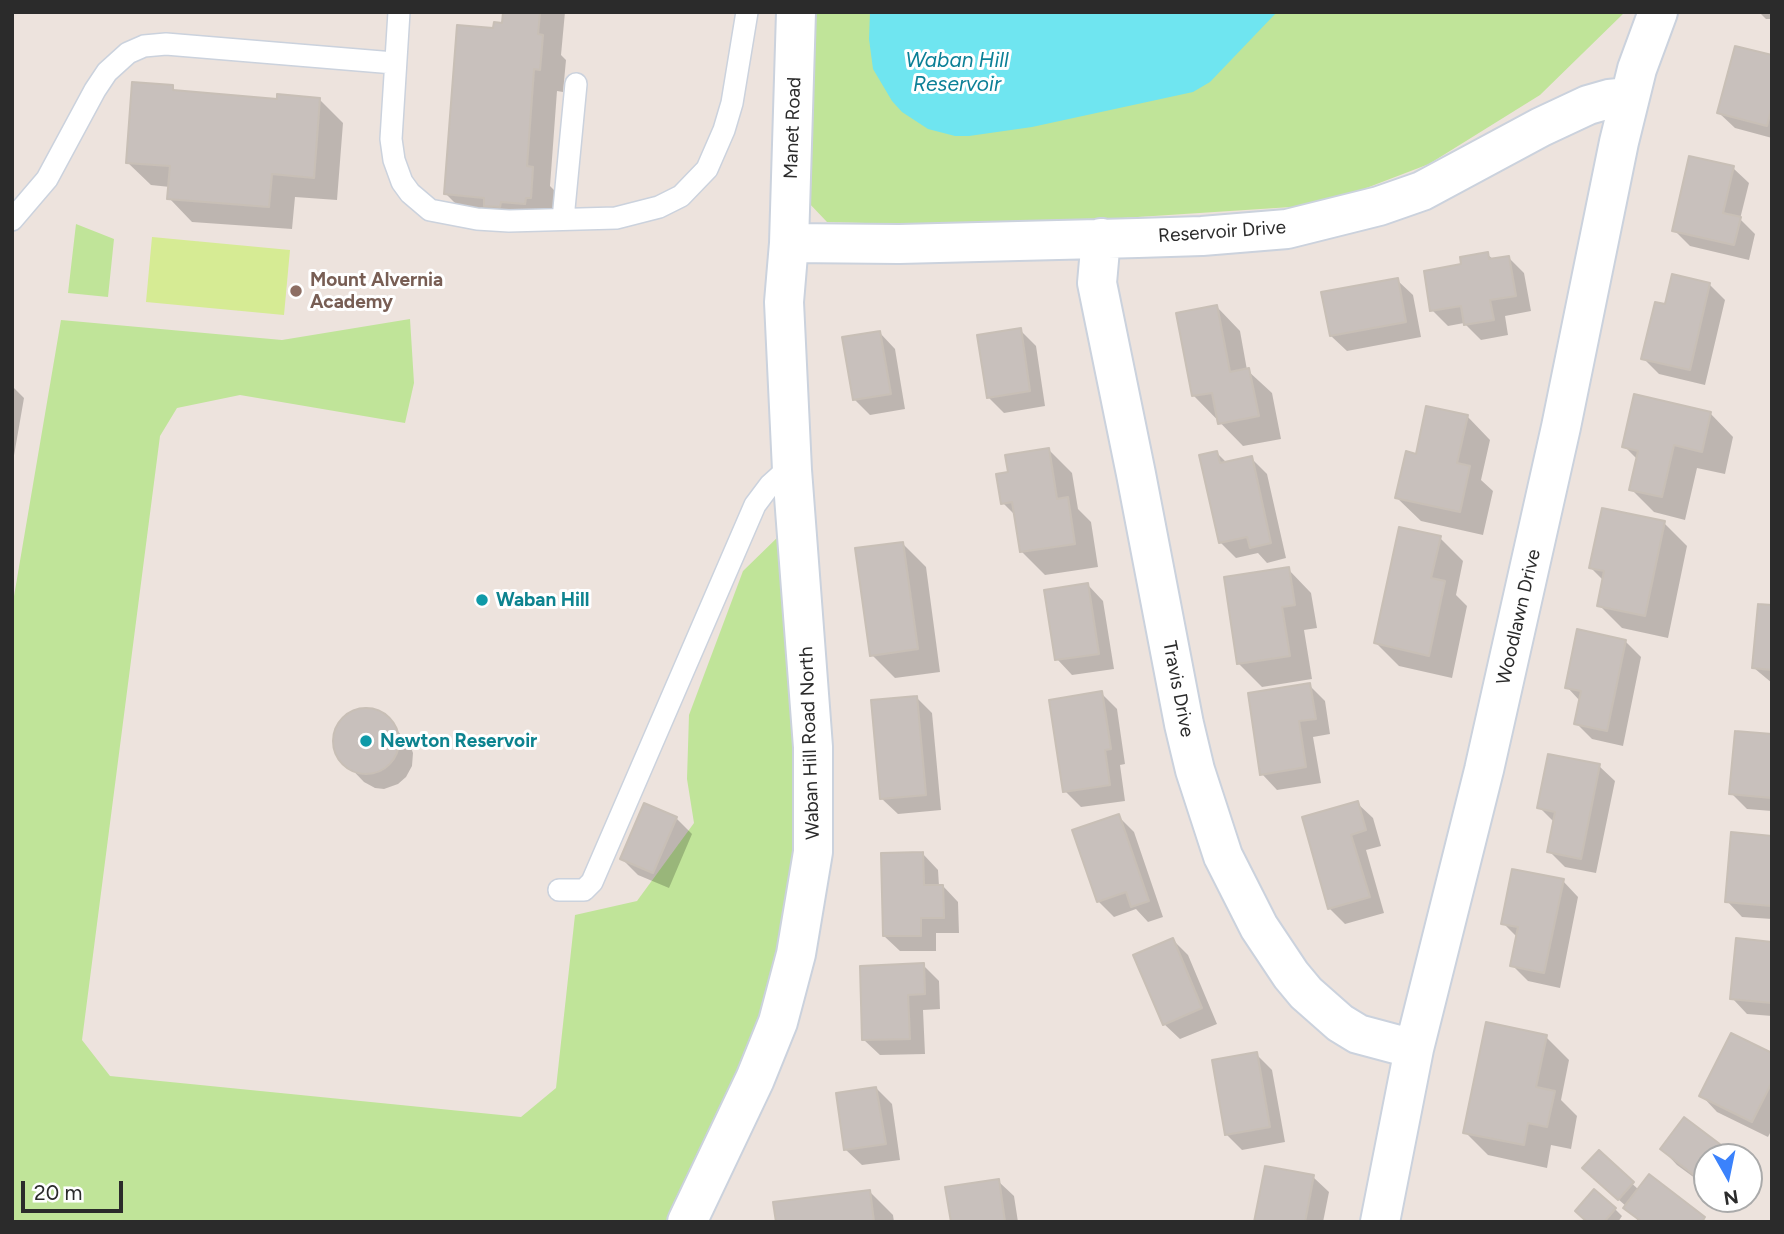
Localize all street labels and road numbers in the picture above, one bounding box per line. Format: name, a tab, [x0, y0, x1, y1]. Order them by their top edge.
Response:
street label: Manet Road	[780, 76, 806, 180]
street label: Reservoir Drive	[1157, 216, 1287, 248]
street label: Woodlawn Drive	[1492, 547, 1546, 687]
street label: Travis Drive	[1158, 639, 1198, 739]
street label: Waban Hill Road North	[795, 646, 825, 840]

